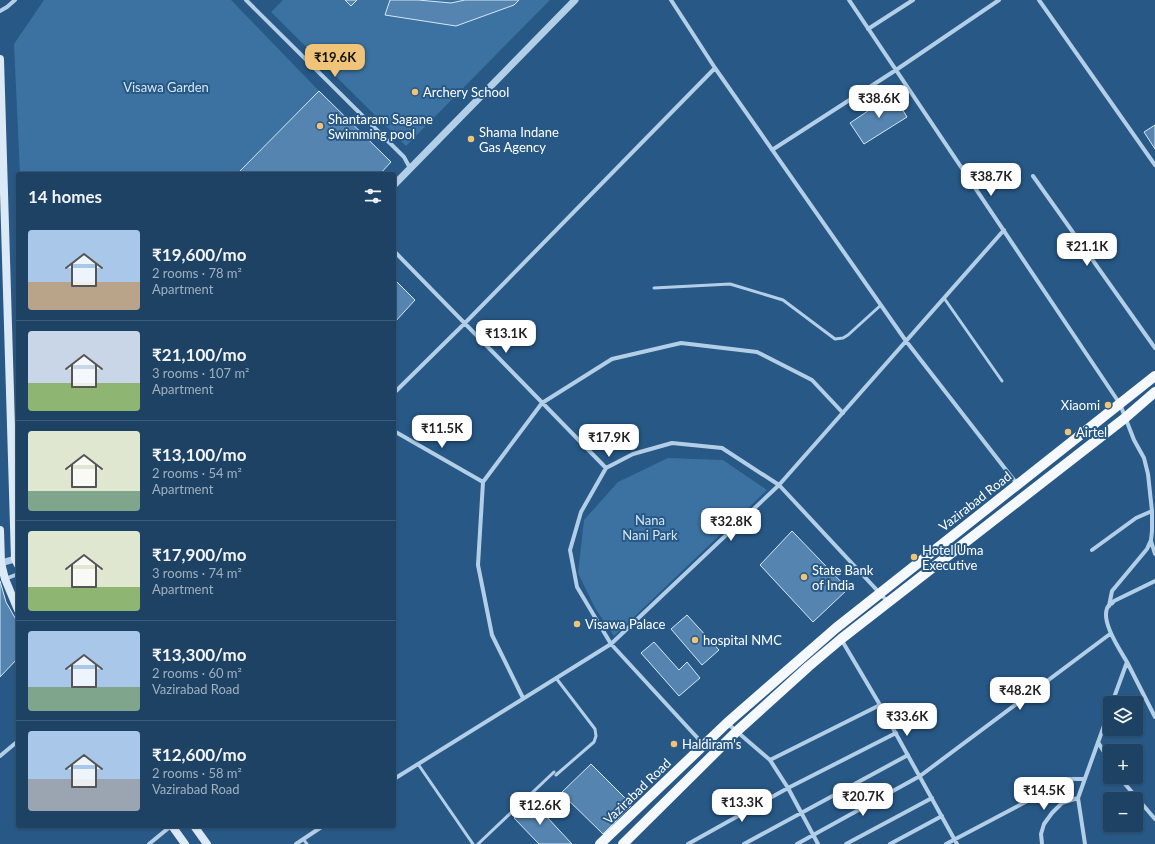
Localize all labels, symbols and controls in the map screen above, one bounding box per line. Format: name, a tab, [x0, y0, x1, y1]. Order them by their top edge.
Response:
pin: ₹19.6K	[302, 44, 368, 78]
text: ₹19.6K	[314, 49, 356, 65]
park label: Visawa Garden	[123, 79, 209, 95]
place label: Archery School	[423, 84, 509, 100]
pin: ₹38.6K	[846, 85, 912, 119]
marker: Archery School	[410, 87, 420, 97]
text: ₹38.6K	[858, 90, 900, 106]
place label: Shantaram Sagane Swimming pool	[328, 111, 433, 142]
marker: Shantaram Sagane Swimming pool	[315, 121, 325, 131]
place label: Shama Indane Gas Agency	[479, 124, 559, 155]
marker: Shama Indane Gas Agency	[466, 134, 476, 144]
pin: ₹38.7K	[958, 163, 1024, 197]
text: ₹38.7K	[970, 168, 1012, 184]
icon: filters	[362, 185, 384, 207]
text: 14 homes	[28, 186, 102, 207]
pin: ₹21.1K	[1054, 233, 1120, 267]
text: ₹21.1K	[1066, 238, 1108, 254]
text: ₹19,600/mo	[152, 244, 247, 265]
icon: home	[60, 246, 108, 294]
text: 2 rooms · 78 m²	[152, 265, 242, 281]
text: Apartment	[152, 281, 213, 297]
pin: ₹13.1K	[473, 320, 539, 354]
text: ₹13.1K	[485, 325, 527, 341]
text: ₹21,100/mo	[152, 344, 247, 365]
icon: home	[60, 347, 108, 395]
text: 3 rooms · 107 m²	[152, 365, 249, 381]
text: Apartment	[152, 381, 213, 397]
place label: Xiaomi	[1061, 397, 1100, 413]
marker: Xiaomi	[1103, 400, 1113, 410]
pin: ₹11.5K	[409, 415, 475, 449]
text: ₹11.5K	[421, 420, 463, 436]
pin: ₹17.9K	[576, 424, 642, 458]
place label: Airtel	[1076, 424, 1107, 440]
marker: Airtel	[1063, 427, 1073, 437]
text: ₹17.9K	[588, 429, 630, 445]
text: ₹13,100/mo	[152, 444, 247, 465]
icon: home	[60, 447, 108, 495]
text: 2 rooms · 54 m²	[152, 465, 242, 481]
street label: Vazirabad Road	[936, 468, 1014, 534]
text: Apartment	[152, 481, 213, 497]
pin: ₹32.8K	[698, 508, 764, 542]
park label: Nana Nani Park	[622, 512, 678, 543]
text: ₹32.8K	[710, 513, 752, 529]
place label: Hotel Uma Executive	[922, 542, 983, 573]
text: ₹17,900/mo	[152, 544, 247, 565]
icon: home	[60, 547, 108, 595]
marker: Hotel Uma Executive	[909, 552, 919, 562]
place label: State Bank of India	[812, 562, 874, 593]
text: 3 rooms · 74 m²	[152, 565, 242, 581]
marker: State Bank of India	[799, 572, 809, 582]
text: Apartment	[152, 581, 213, 597]
place label: Visawa Palace	[585, 616, 666, 632]
marker: Visawa Palace	[572, 619, 582, 629]
place label: hospital NMC	[703, 632, 782, 648]
marker: hospital NMC	[690, 635, 700, 645]
text: ₹13,300/mo	[152, 644, 247, 665]
icon: home	[60, 647, 108, 695]
text: 2 rooms · 60 m²	[152, 665, 242, 681]
pin: ₹48.2K	[987, 677, 1053, 711]
text: Vazirabad Road	[152, 681, 240, 697]
text: ₹48.2K	[999, 682, 1041, 698]
map controls	[1103, 696, 1143, 832]
button: layers	[1103, 696, 1143, 736]
pin: ₹33.6K	[874, 703, 940, 737]
text: ₹33.6K	[886, 708, 928, 724]
place label: Haldiram's	[682, 736, 742, 752]
marker: Haldiram's	[669, 739, 679, 749]
text: ₹12,600/mo	[152, 744, 247, 765]
button: +	[1103, 744, 1143, 784]
icon: home	[60, 747, 108, 795]
street label: Vazirabad Road	[600, 755, 674, 827]
text: 2 rooms · 58 m²	[152, 765, 242, 781]
pin: ₹14.5K	[1011, 777, 1077, 811]
text: Vazirabad Road	[152, 781, 240, 797]
text: ₹14.5K	[1023, 782, 1065, 798]
pin: ₹20.7K	[830, 783, 896, 817]
text: ₹20.7K	[842, 788, 884, 804]
pin: ₹13.3K	[709, 789, 775, 823]
pin: ₹12.6K	[507, 792, 573, 826]
button: −	[1103, 792, 1143, 832]
text: ₹13.3K	[721, 794, 763, 810]
text: ₹12.6K	[519, 797, 561, 813]

